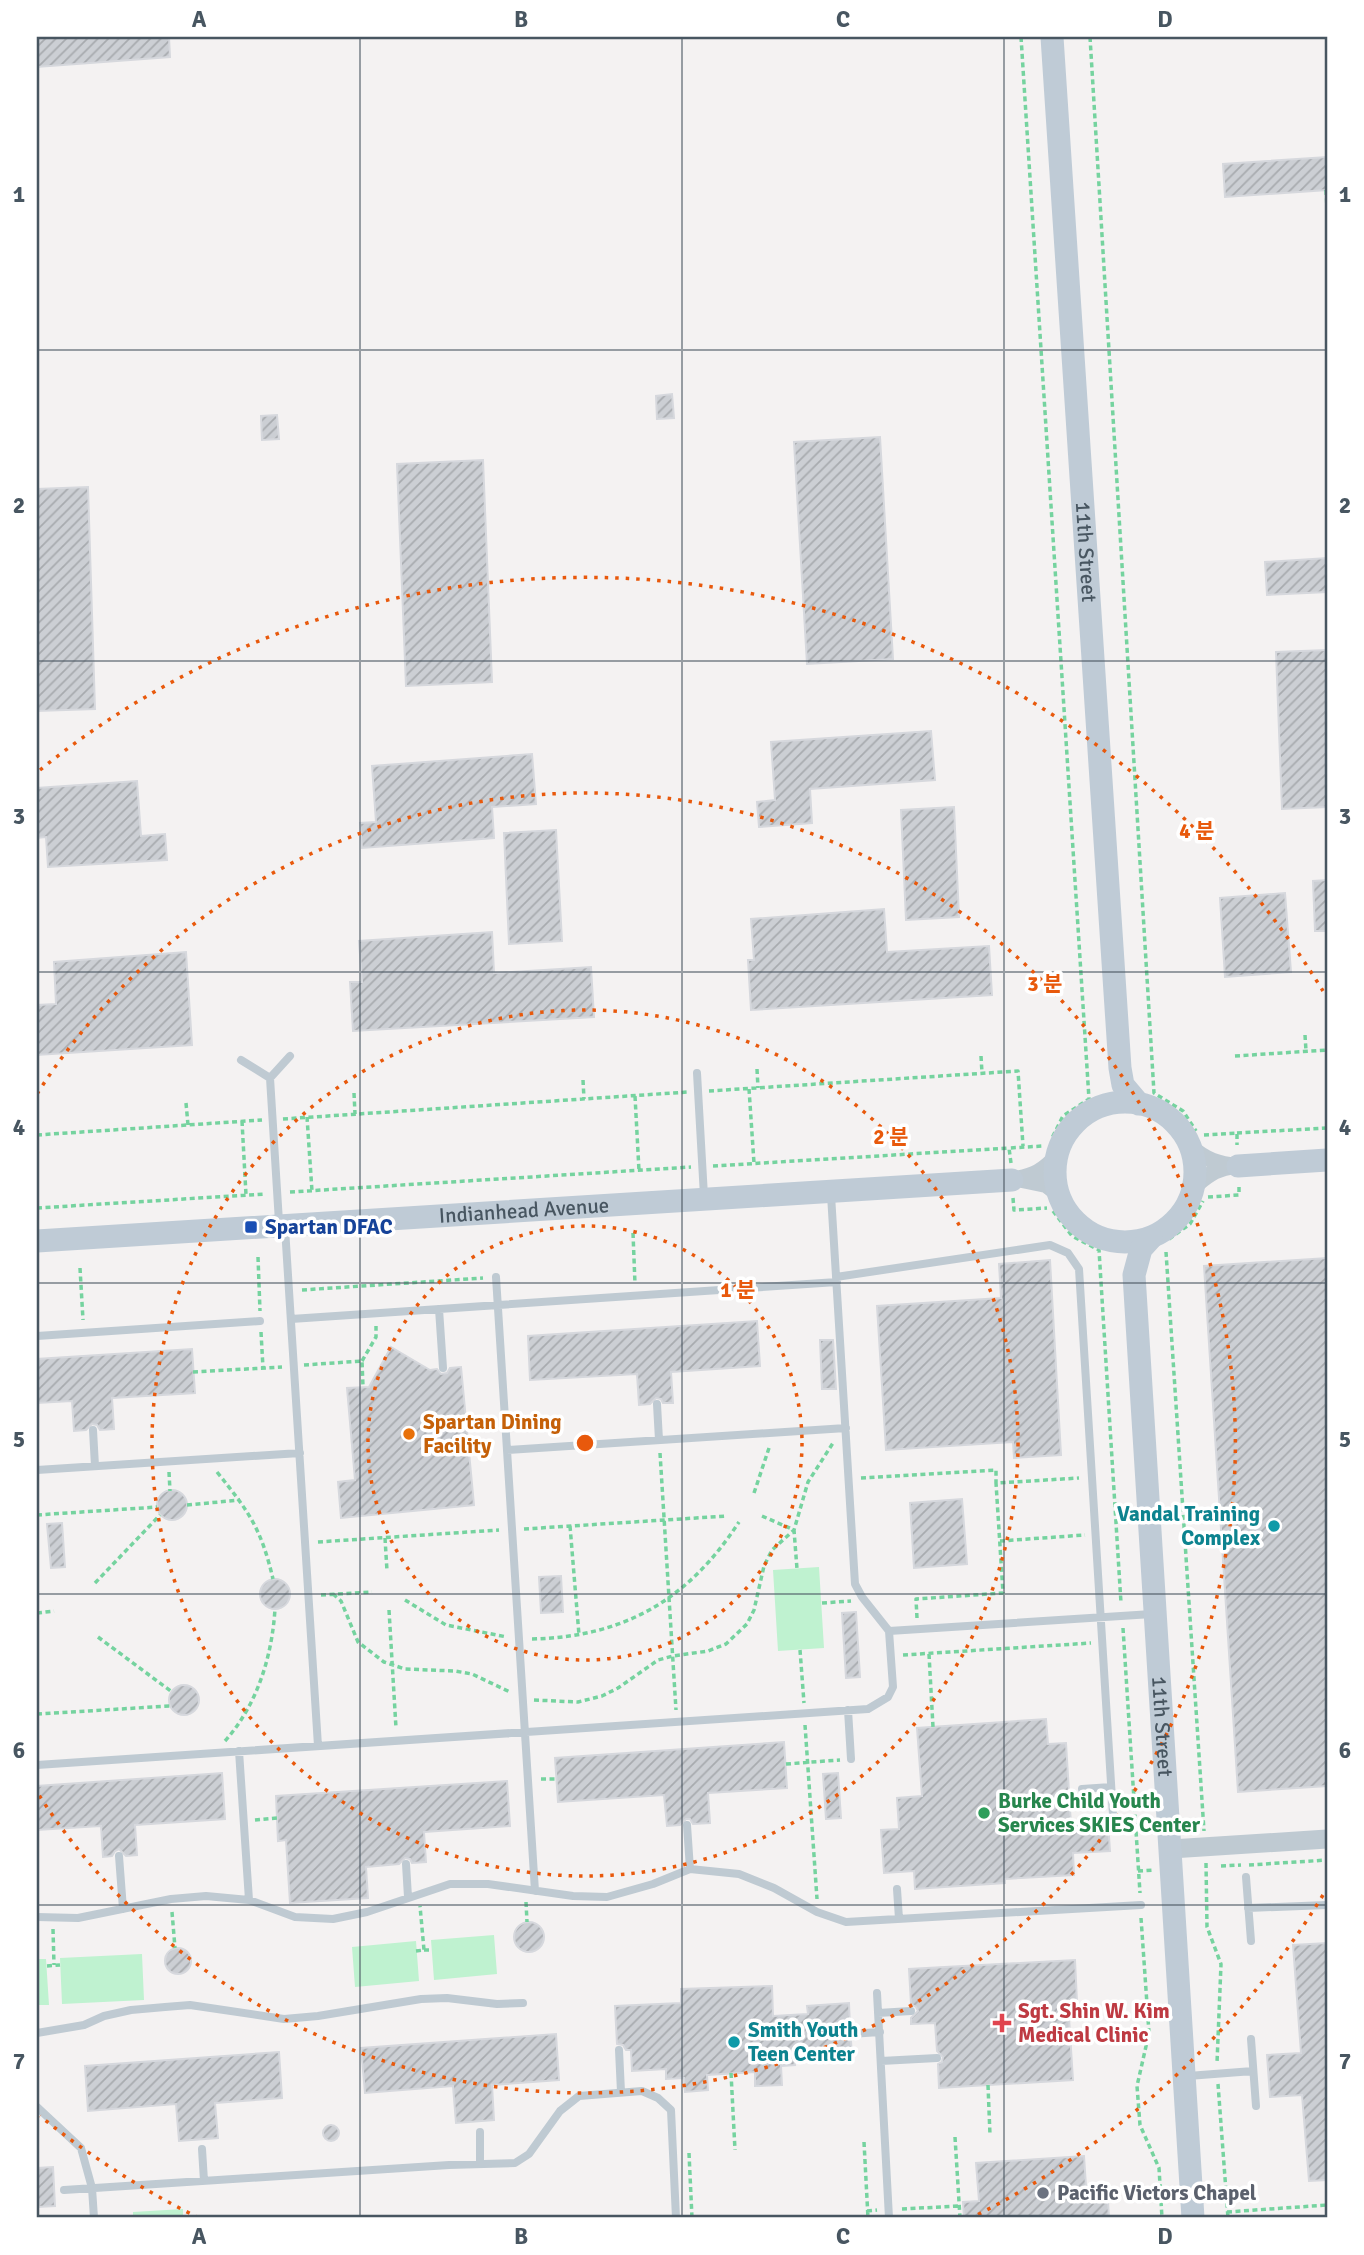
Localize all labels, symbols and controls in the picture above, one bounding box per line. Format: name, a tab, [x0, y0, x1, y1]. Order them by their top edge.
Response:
text: A	[192, 5, 207, 34]
text: B	[514, 5, 528, 34]
text: C	[836, 5, 850, 34]
text: D	[1157, 5, 1173, 34]
text: 1	[13, 180, 25, 209]
text: 1	[1339, 180, 1351, 209]
text: 2	[13, 491, 25, 520]
text: 2	[1339, 491, 1351, 520]
street label: 11th Street	[1070, 501, 1102, 603]
text: 3	[13, 802, 25, 831]
text: 3	[1339, 802, 1351, 831]
text: 4 분	[1179, 818, 1215, 844]
text: 3 분	[1027, 971, 1063, 997]
text: 4	[13, 1113, 25, 1142]
text: 4	[1339, 1113, 1351, 1142]
text: 2 분	[873, 1124, 909, 1150]
street label: Indianhead Avenue	[438, 1192, 610, 1229]
place label: Spartan DFAC	[265, 1214, 393, 1240]
marker: Spartan DFAC	[243, 1219, 259, 1235]
text: 1 분	[720, 1277, 756, 1303]
place label: Spartan Dining Facility	[423, 1409, 561, 1459]
text: 5	[13, 1425, 25, 1454]
text: 5	[1339, 1425, 1351, 1454]
marker: Spartan Dining Facility	[401, 1426, 417, 1442]
centre of rings	[573, 1431, 597, 1455]
place label: Vandal Training Complex	[1117, 1501, 1261, 1551]
marker: Vandal Training Complex	[1266, 1518, 1282, 1534]
street label: 11th Street	[1146, 1675, 1178, 1777]
text: 6	[13, 1736, 25, 1765]
text: 6	[1339, 1736, 1351, 1765]
place label: Burke Child Youth Services SKIES Center	[998, 1788, 1201, 1838]
marker: Burke Child Youth Services SKIES Center	[976, 1805, 992, 1821]
place label: Sgt. Shin W. Kim Medical Clinic	[1018, 1998, 1170, 2048]
marker: Sgt. Shin W. Kim Medical Clinic	[992, 2013, 1012, 2033]
place label: Smith Youth Teen Center	[748, 2017, 858, 2067]
marker: Smith Youth Teen Center	[726, 2034, 742, 2050]
text: 7	[13, 2047, 25, 2076]
text: 7	[1339, 2047, 1351, 2076]
place label: Pacific Victors Chapel	[1057, 2180, 1257, 2206]
marker: Pacific Victors Chapel	[1035, 2185, 1051, 2201]
text: A	[192, 2222, 207, 2251]
text: B	[514, 2222, 528, 2251]
text: C	[836, 2222, 850, 2251]
text: D	[1157, 2222, 1173, 2251]

